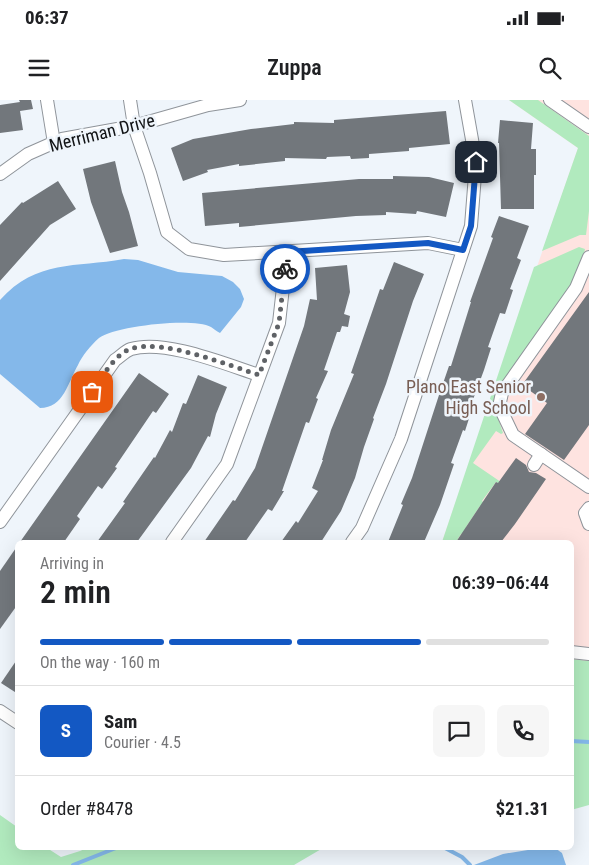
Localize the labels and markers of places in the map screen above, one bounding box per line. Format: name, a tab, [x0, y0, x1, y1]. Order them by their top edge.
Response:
pin	[455, 141, 497, 183]
pin	[71, 371, 113, 413]
place label: Plano East Senior High School	[406, 376, 532, 418]
marker: Plano East Senior High School	[535, 391, 547, 403]

